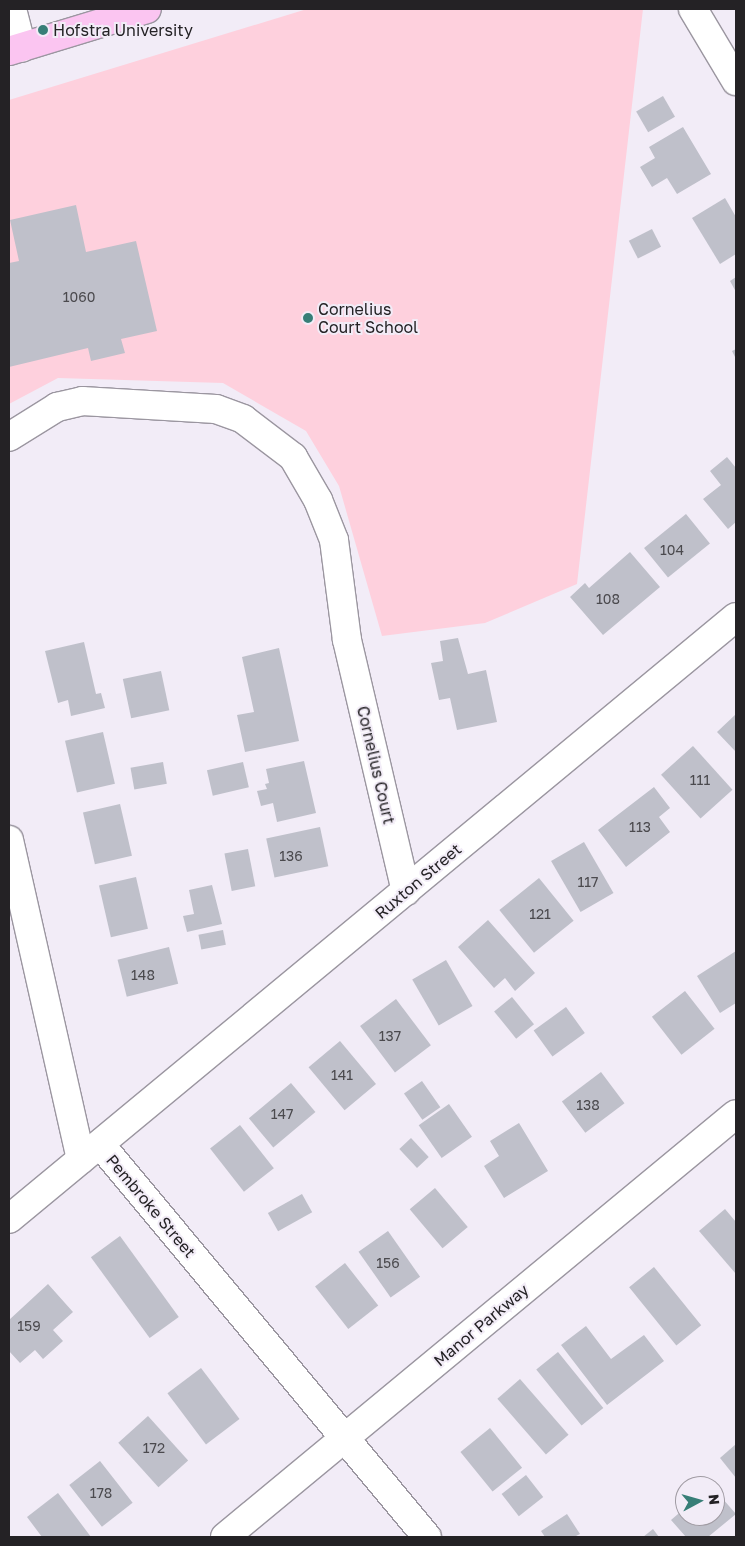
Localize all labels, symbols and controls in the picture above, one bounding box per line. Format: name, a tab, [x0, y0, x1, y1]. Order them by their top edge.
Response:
place label: Hofstra University	[53, 20, 193, 40]
marker: Hofstra University	[37, 24, 49, 36]
house number: 1060	[63, 289, 95, 305]
place label: Cornelius Court School	[318, 299, 418, 337]
marker: Cornelius Court School	[302, 312, 314, 324]
house number: 104	[660, 542, 684, 558]
house number: 108	[596, 591, 620, 607]
street label: Cornelius Court	[353, 704, 399, 826]
house number: 111	[690, 772, 710, 788]
house number: 113	[629, 819, 651, 835]
street label: Ruxton Street	[371, 839, 465, 923]
house number: 136	[279, 848, 303, 864]
house number: 117	[578, 874, 598, 890]
house number: 121	[529, 906, 551, 922]
house number: 148	[131, 967, 155, 983]
house number: 137	[379, 1028, 401, 1044]
house number: 141	[331, 1067, 353, 1083]
house number: 138	[576, 1097, 600, 1113]
house number: 147	[271, 1106, 293, 1122]
street label: Pembroke Street	[102, 1151, 200, 1261]
house number: 156	[376, 1255, 400, 1271]
street label: Manor Parkway	[430, 1280, 532, 1370]
house number: 159	[17, 1318, 41, 1334]
house number: 172	[143, 1440, 165, 1456]
north arrow	[675, 1476, 725, 1526]
house number: 178	[90, 1485, 112, 1501]
text: N	[705, 1493, 723, 1506]

